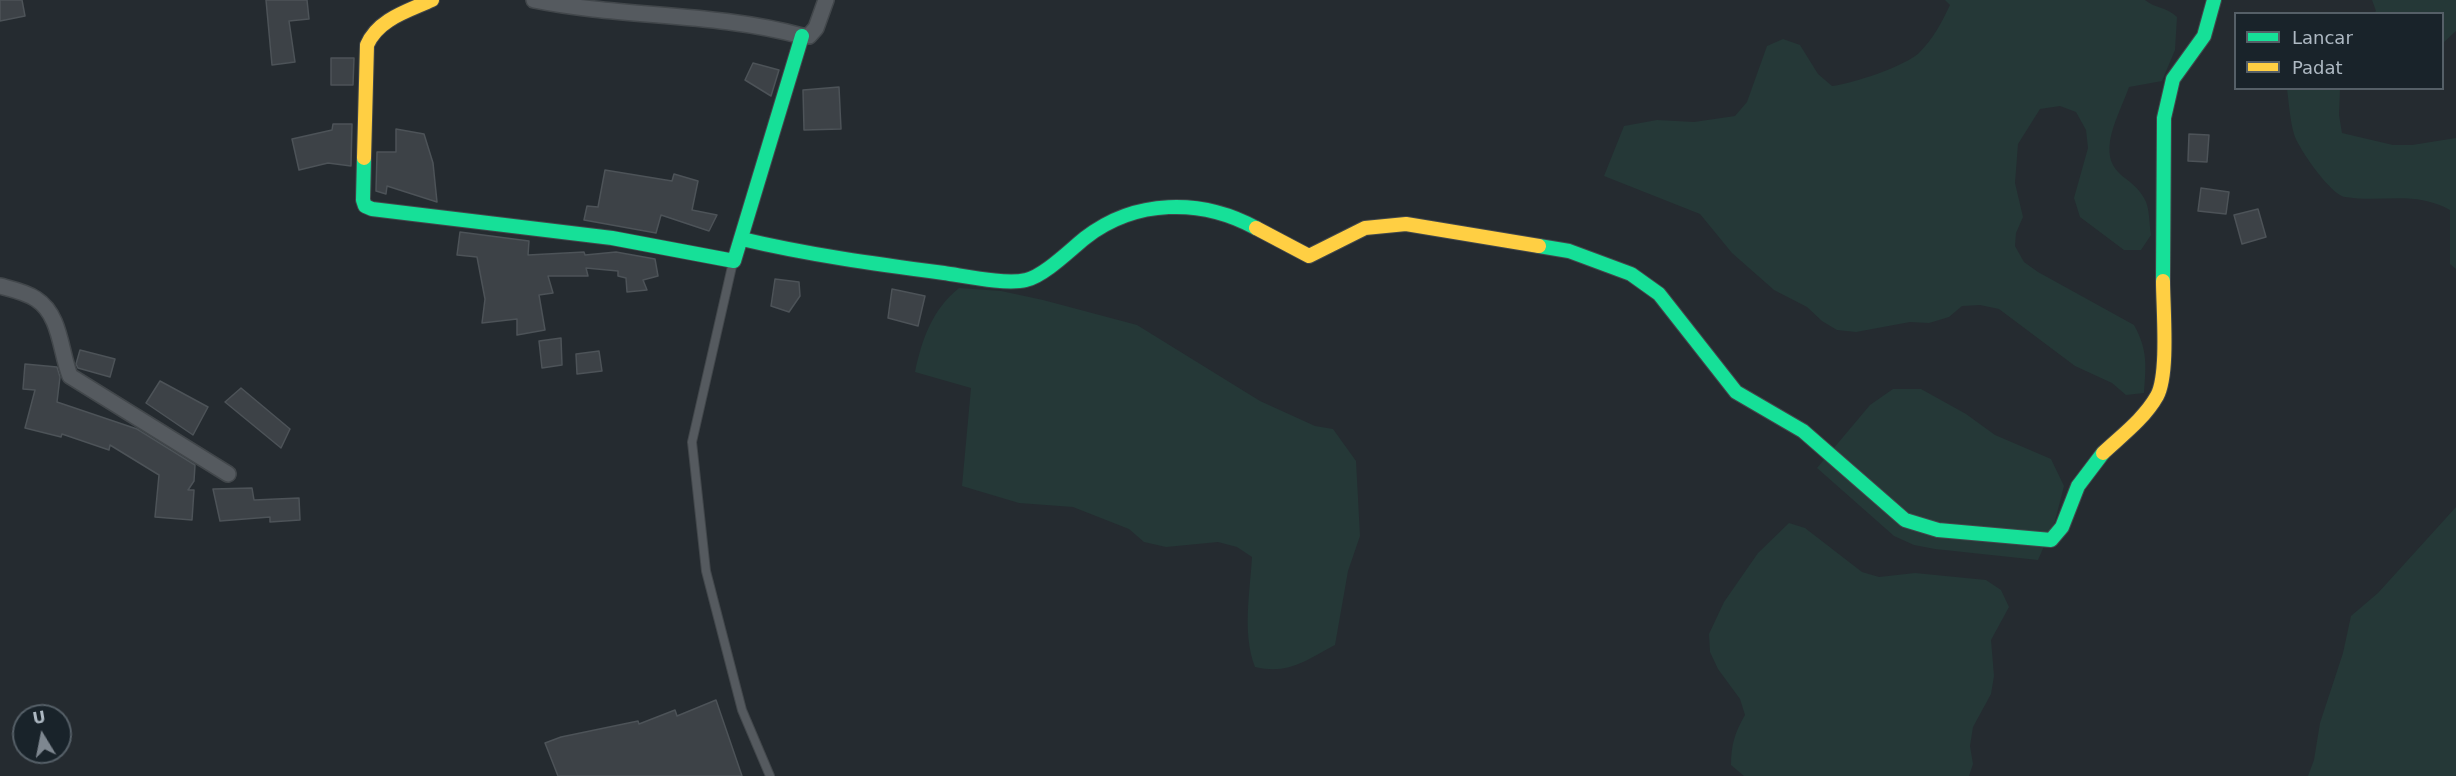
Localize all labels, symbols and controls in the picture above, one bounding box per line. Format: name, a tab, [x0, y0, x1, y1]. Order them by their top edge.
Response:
legend	[2234, 12, 2444, 90]
text: Lancar	[2292, 27, 2353, 48]
text: Padat	[2292, 57, 2343, 78]
north arrow	[12, 704, 72, 764]
text: U	[31, 707, 47, 728]

